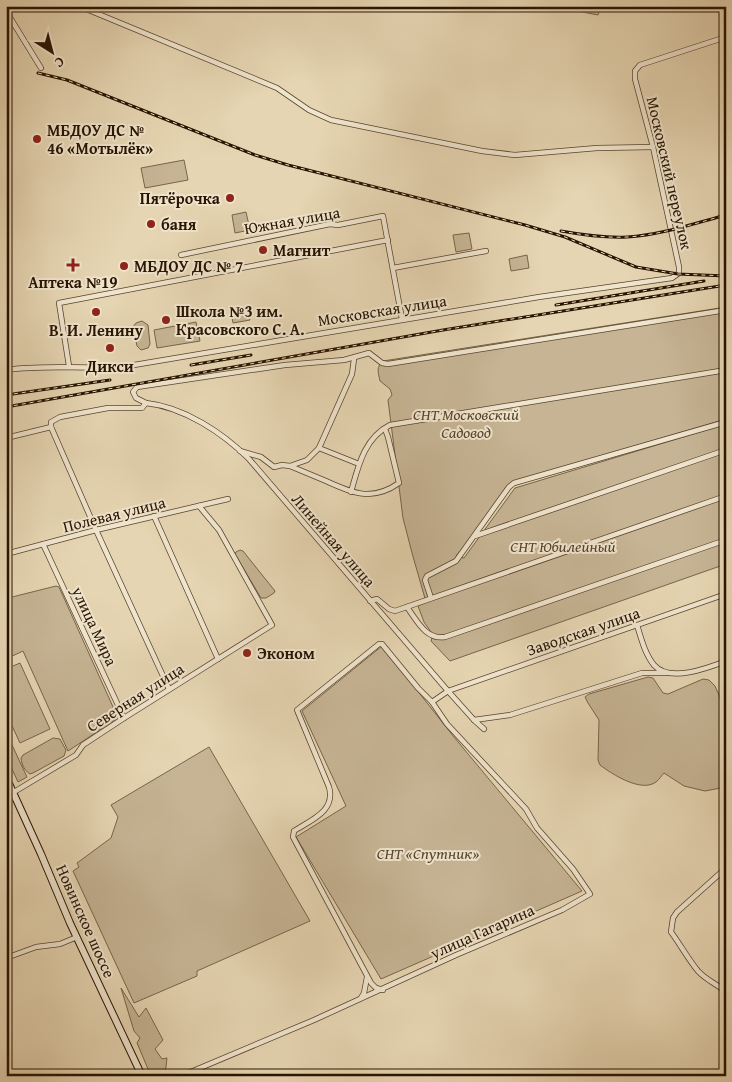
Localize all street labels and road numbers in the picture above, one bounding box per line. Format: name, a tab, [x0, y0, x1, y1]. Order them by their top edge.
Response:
street label: Московский переулок	[641, 94, 699, 252]
street label: Южная улица	[242, 200, 342, 240]
street label: Московская улица	[316, 288, 448, 332]
street label: Линейная улица	[286, 488, 382, 593]
street label: Полевая улица	[60, 490, 168, 538]
street label: улица Мира	[66, 581, 124, 670]
street label: Заводская улица	[523, 600, 643, 662]
street label: Северная улица	[82, 656, 189, 738]
street label: Новинское шоссе	[50, 860, 122, 982]
street label: улица Гагарина	[425, 897, 538, 965]

